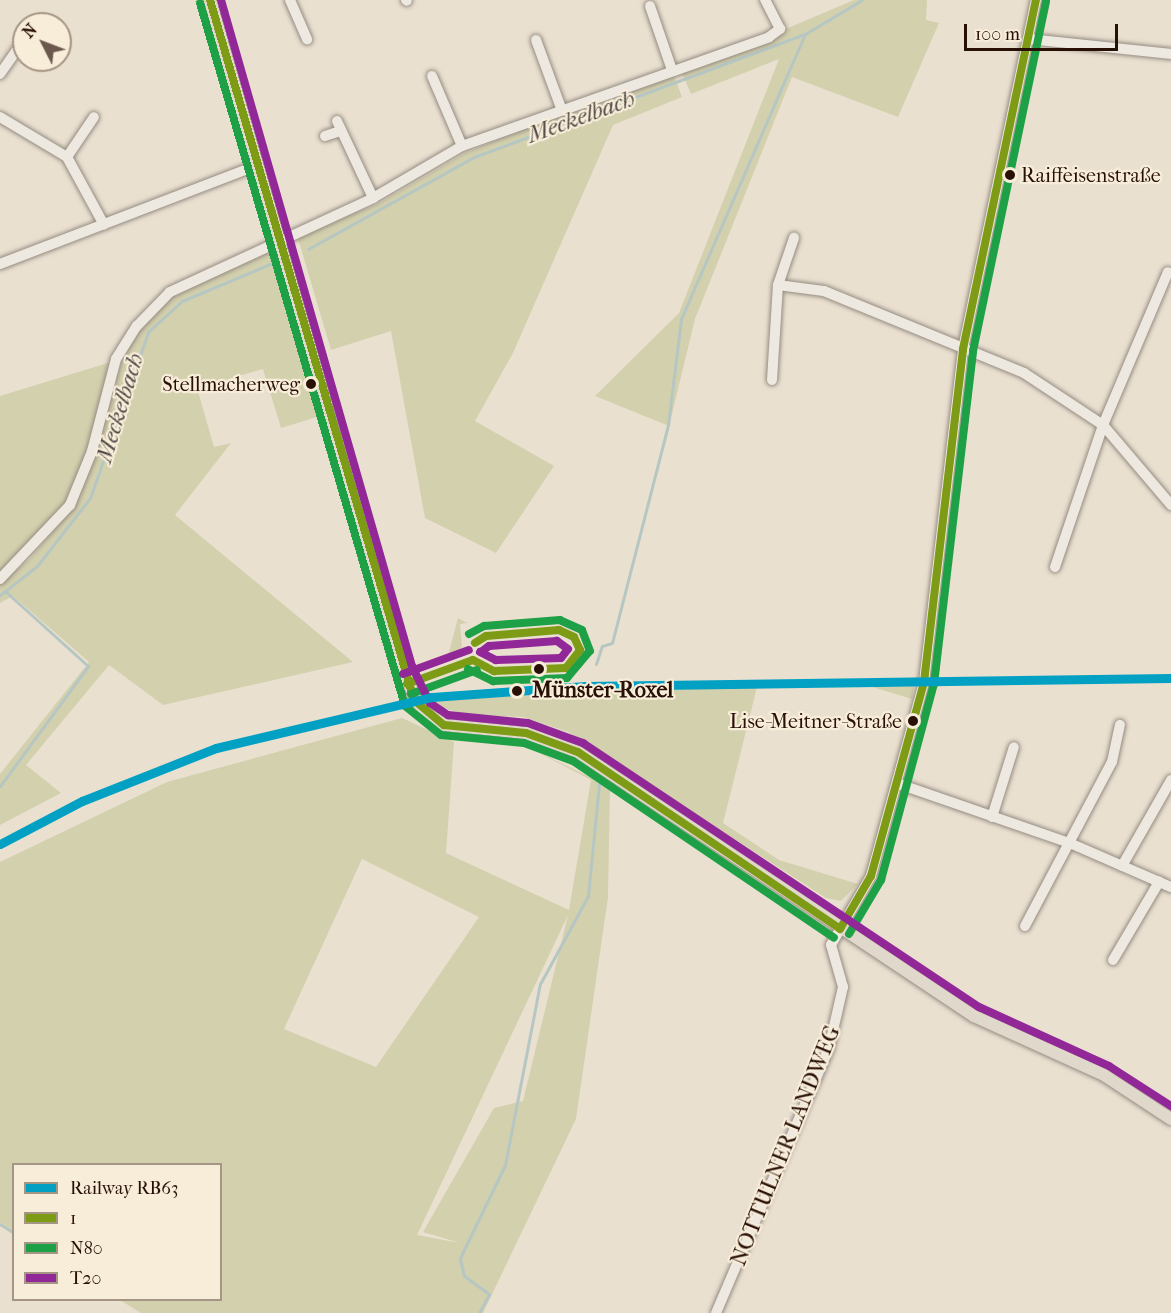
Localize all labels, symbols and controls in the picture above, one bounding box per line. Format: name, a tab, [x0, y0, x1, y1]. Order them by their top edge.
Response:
north arrow	[12, 12, 72, 72]
scale bar	[967, 12, 1122, 50]
text: N	[19, 20, 41, 42]
text: 100 m	[975, 24, 1020, 45]
water label: Meckelbach	[523, 84, 639, 150]
place label: Raiffeisenstraße	[1021, 163, 1161, 187]
marker: Raiffeisenstraße	[1004, 169, 1016, 181]
water label: Meckelbach	[90, 350, 150, 466]
place label: Stellmacherweg	[162, 372, 300, 396]
marker: Stellmacherweg	[305, 378, 317, 390]
unlabelled marker	[533, 663, 545, 675]
place label: Münster-Roxel	[532, 678, 673, 704]
marker: Münster-Roxel	[507, 681, 527, 701]
place label: Lise-Meitner-Straße	[730, 709, 902, 733]
marker: Lise-Meitner-Straße	[907, 715, 919, 727]
street label: NOTTULNER LANDWEG	[726, 1022, 846, 1270]
legend	[12, 1163, 222, 1301]
text: Railway RB63	[70, 1178, 178, 1199]
text: 1	[70, 1208, 76, 1229]
text: N80	[70, 1238, 103, 1259]
text: T20	[70, 1268, 101, 1289]

